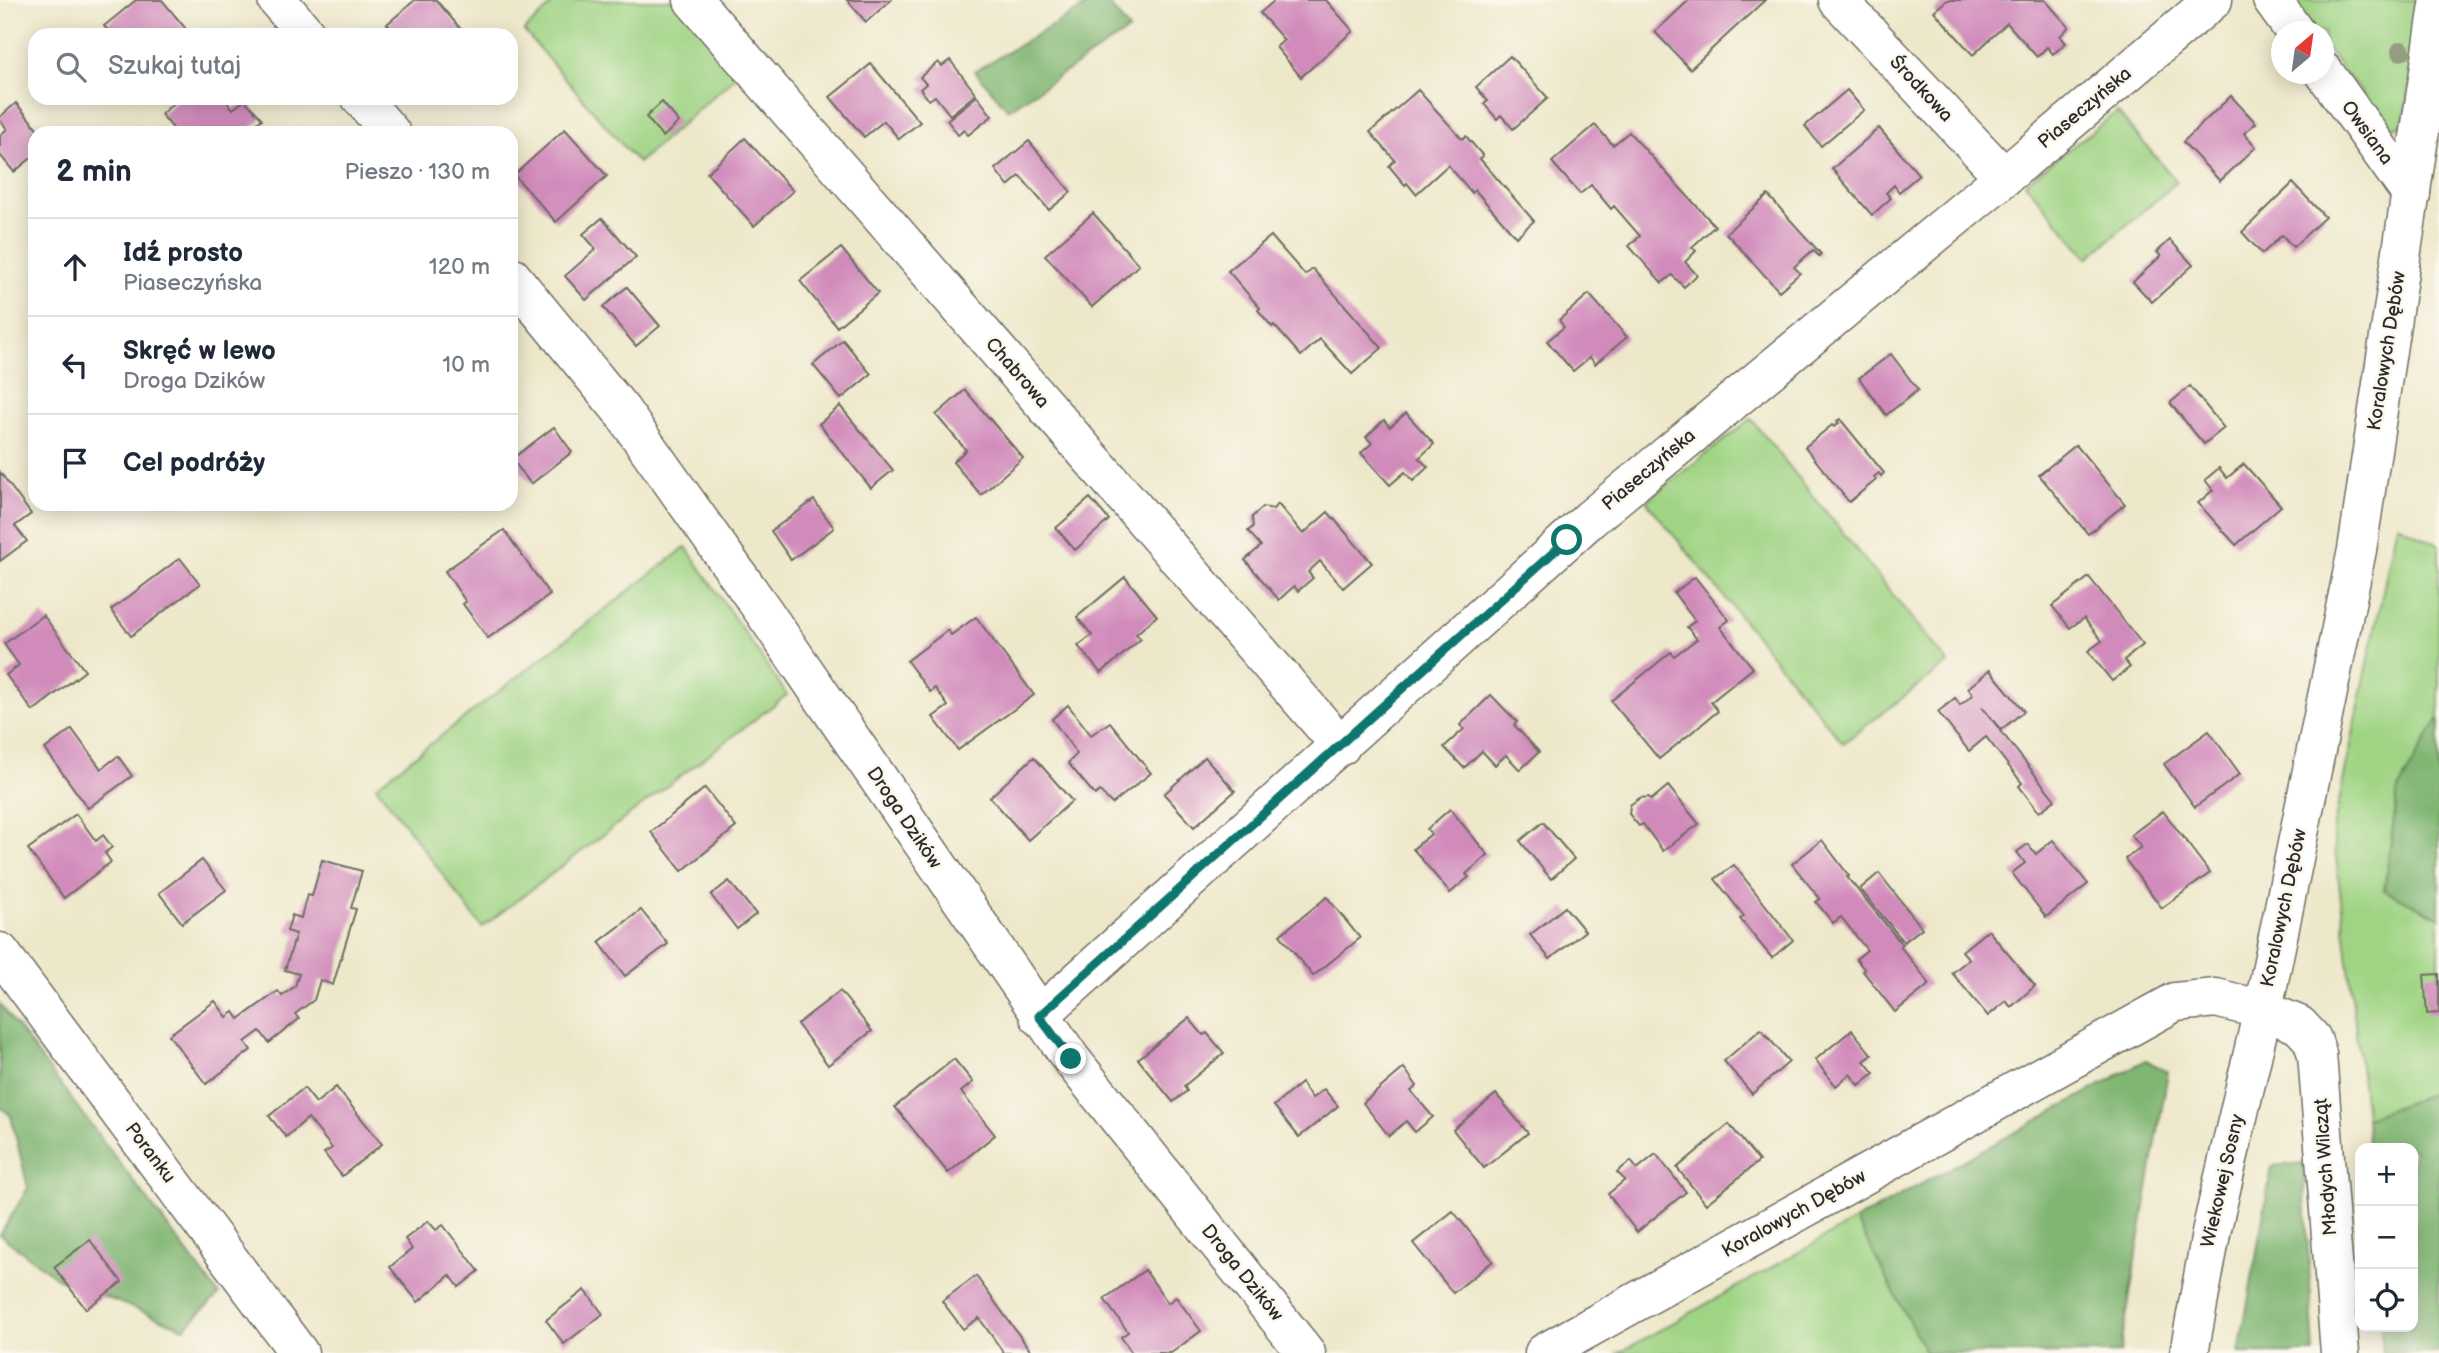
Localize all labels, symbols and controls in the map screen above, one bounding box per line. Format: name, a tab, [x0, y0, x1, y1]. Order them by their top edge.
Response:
north arrow	[2271, 21, 2334, 84]
search box	[28, 28, 518, 105]
icon: search	[52, 48, 90, 86]
street label: Środkowa	[1884, 50, 1958, 127]
text: Szukaj tutaj	[108, 51, 241, 82]
street label: Piaseczyńska	[2034, 62, 2136, 154]
street label: Owsiana	[2336, 97, 2398, 169]
text: 2 min	[56, 154, 132, 190]
text: Pieszo · 130 m	[345, 158, 490, 186]
text: Idź prosto	[123, 238, 243, 269]
icon: ahead	[56, 248, 94, 286]
text: 120 m	[429, 253, 490, 281]
text: Piaseczyńska	[123, 269, 262, 297]
street label: Koralowych Dębów	[2363, 269, 2411, 432]
street label: Chabrowa	[980, 333, 1054, 413]
text: Skręć w lewo	[123, 336, 276, 367]
icon: left	[56, 346, 94, 384]
text: 10 m	[442, 351, 490, 379]
text: Droga Dzików	[123, 367, 265, 395]
street label: Piaseczyńska	[1598, 424, 1700, 516]
icon: arrive	[56, 444, 94, 482]
text: Cel podróży	[123, 448, 265, 479]
route start	[1551, 524, 1582, 555]
street label: Droga Dzików	[862, 763, 947, 873]
street label: Koralowych Dębów	[2256, 827, 2312, 989]
route end	[1055, 1043, 1086, 1074]
street label: Młodych Wilcząt	[2310, 1097, 2342, 1236]
street label: Wiekowej Sosny	[2197, 1112, 2250, 1250]
street label: Poranku	[120, 1118, 180, 1188]
map controls	[2355, 1143, 2418, 1332]
button: +	[2355, 1143, 2418, 1206]
street label: Koralowych Dębów	[1718, 1165, 1870, 1263]
button: −	[2355, 1206, 2418, 1269]
street label: Droga Dzików	[1196, 1220, 1288, 1326]
button: locate	[2355, 1269, 2418, 1332]

